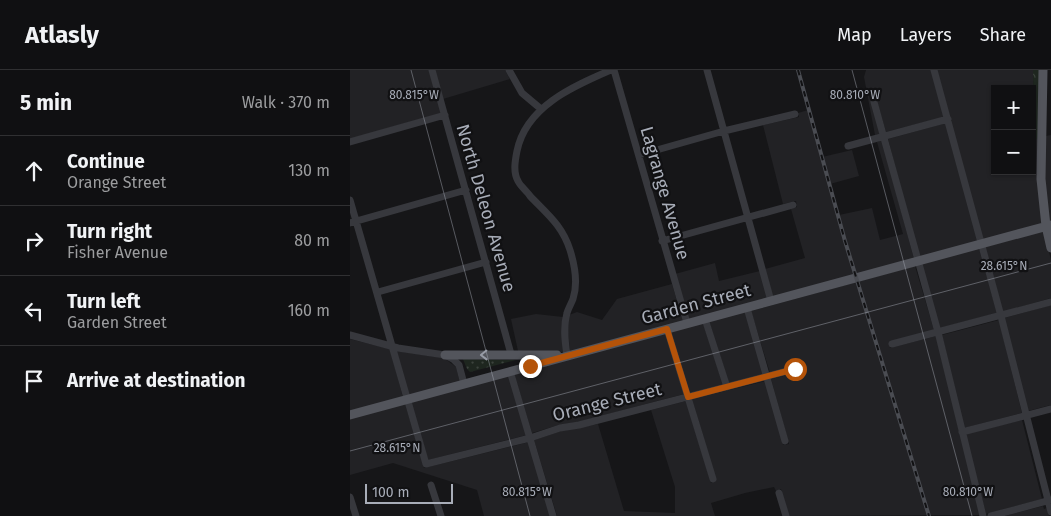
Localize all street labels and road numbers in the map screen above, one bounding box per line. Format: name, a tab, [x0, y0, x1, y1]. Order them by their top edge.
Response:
street label: North Deleon Avenue	[452, 122, 520, 294]
street label: Lagrange Avenue	[635, 124, 695, 262]
street label: Garden Street	[639, 279, 754, 329]
street label: Orange Street	[550, 378, 664, 426]

